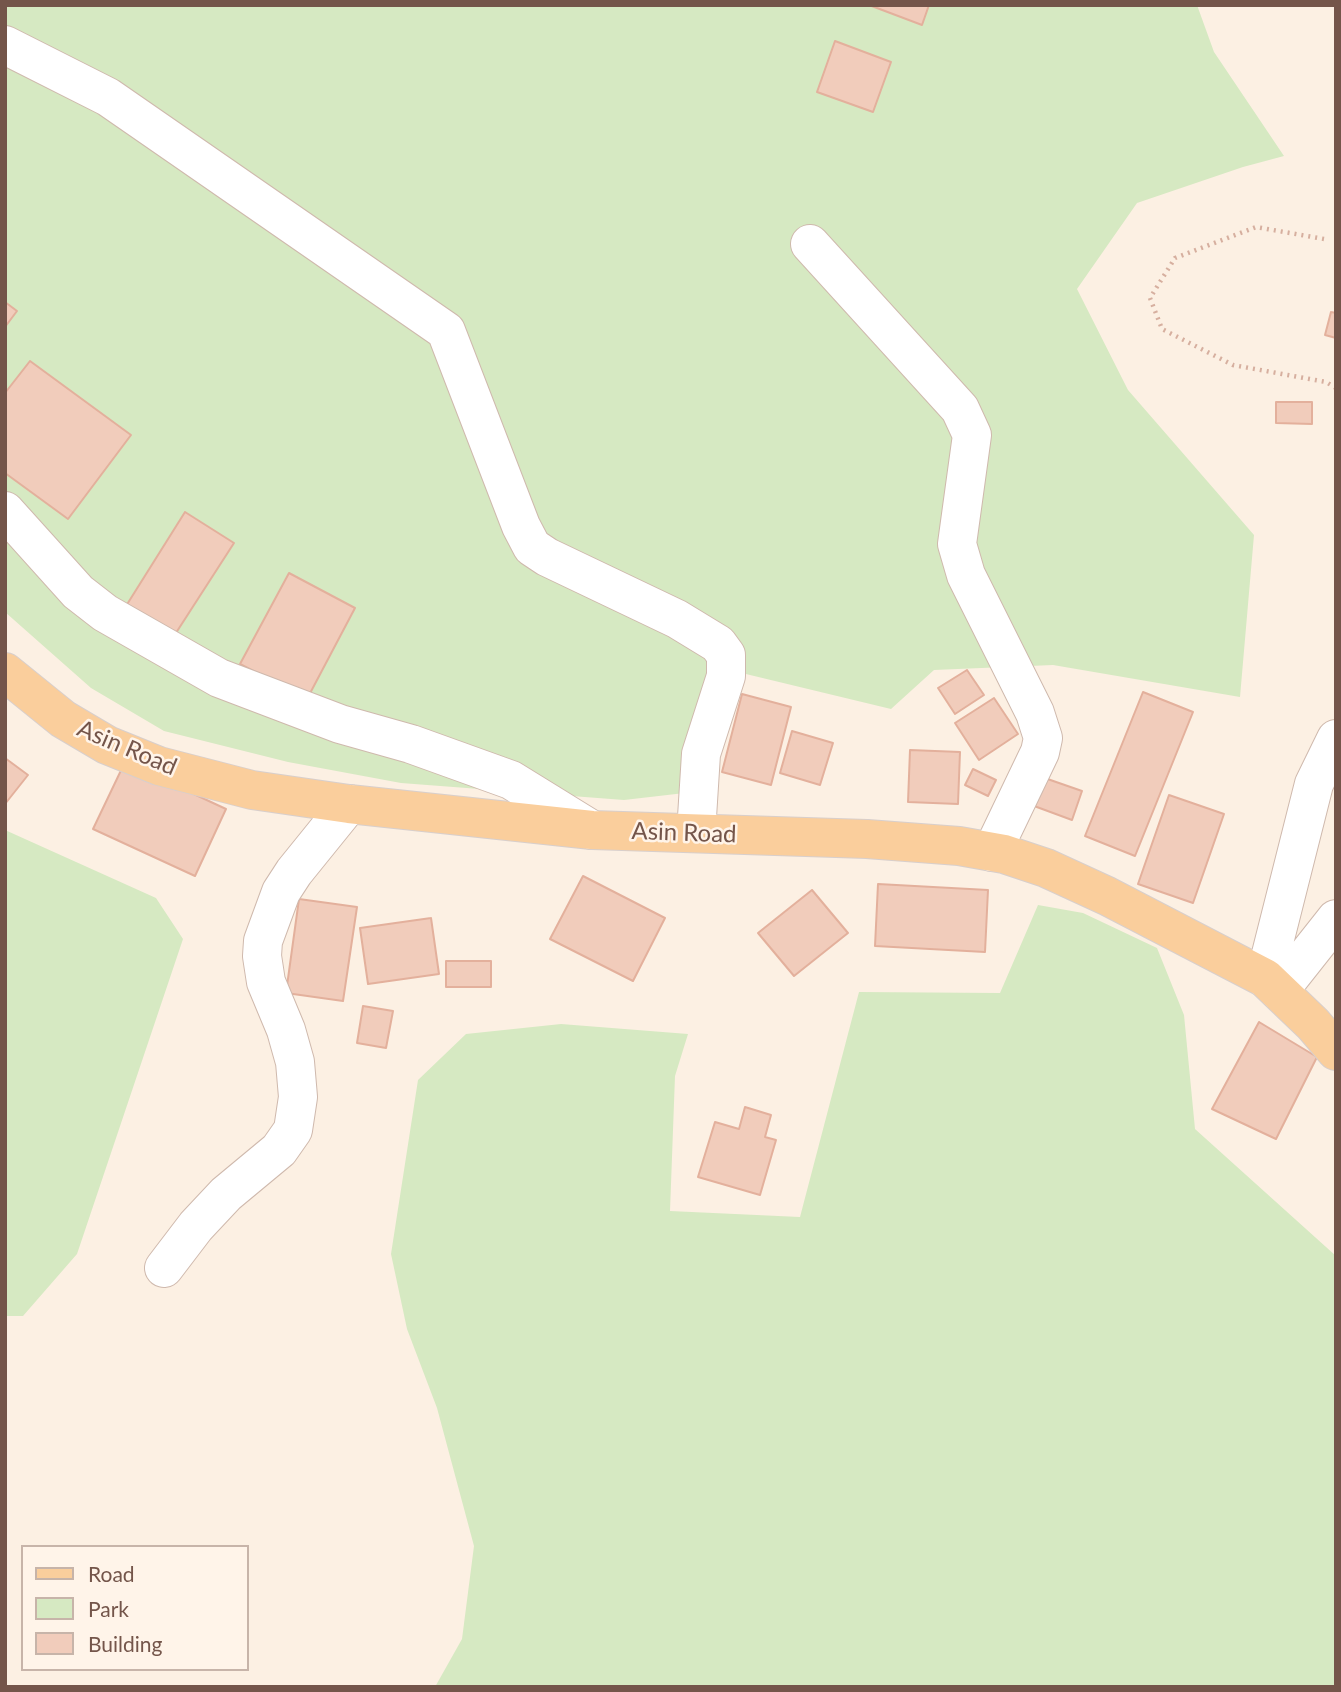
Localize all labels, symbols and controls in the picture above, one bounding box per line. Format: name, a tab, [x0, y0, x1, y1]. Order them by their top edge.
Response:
street label: Asin Road	[73, 714, 181, 782]
street label: Asin Road	[631, 817, 737, 849]
legend	[21, 1545, 248, 1671]
text: Road	[88, 1561, 135, 1586]
text: Park	[88, 1596, 129, 1621]
text: Building	[88, 1631, 163, 1656]

